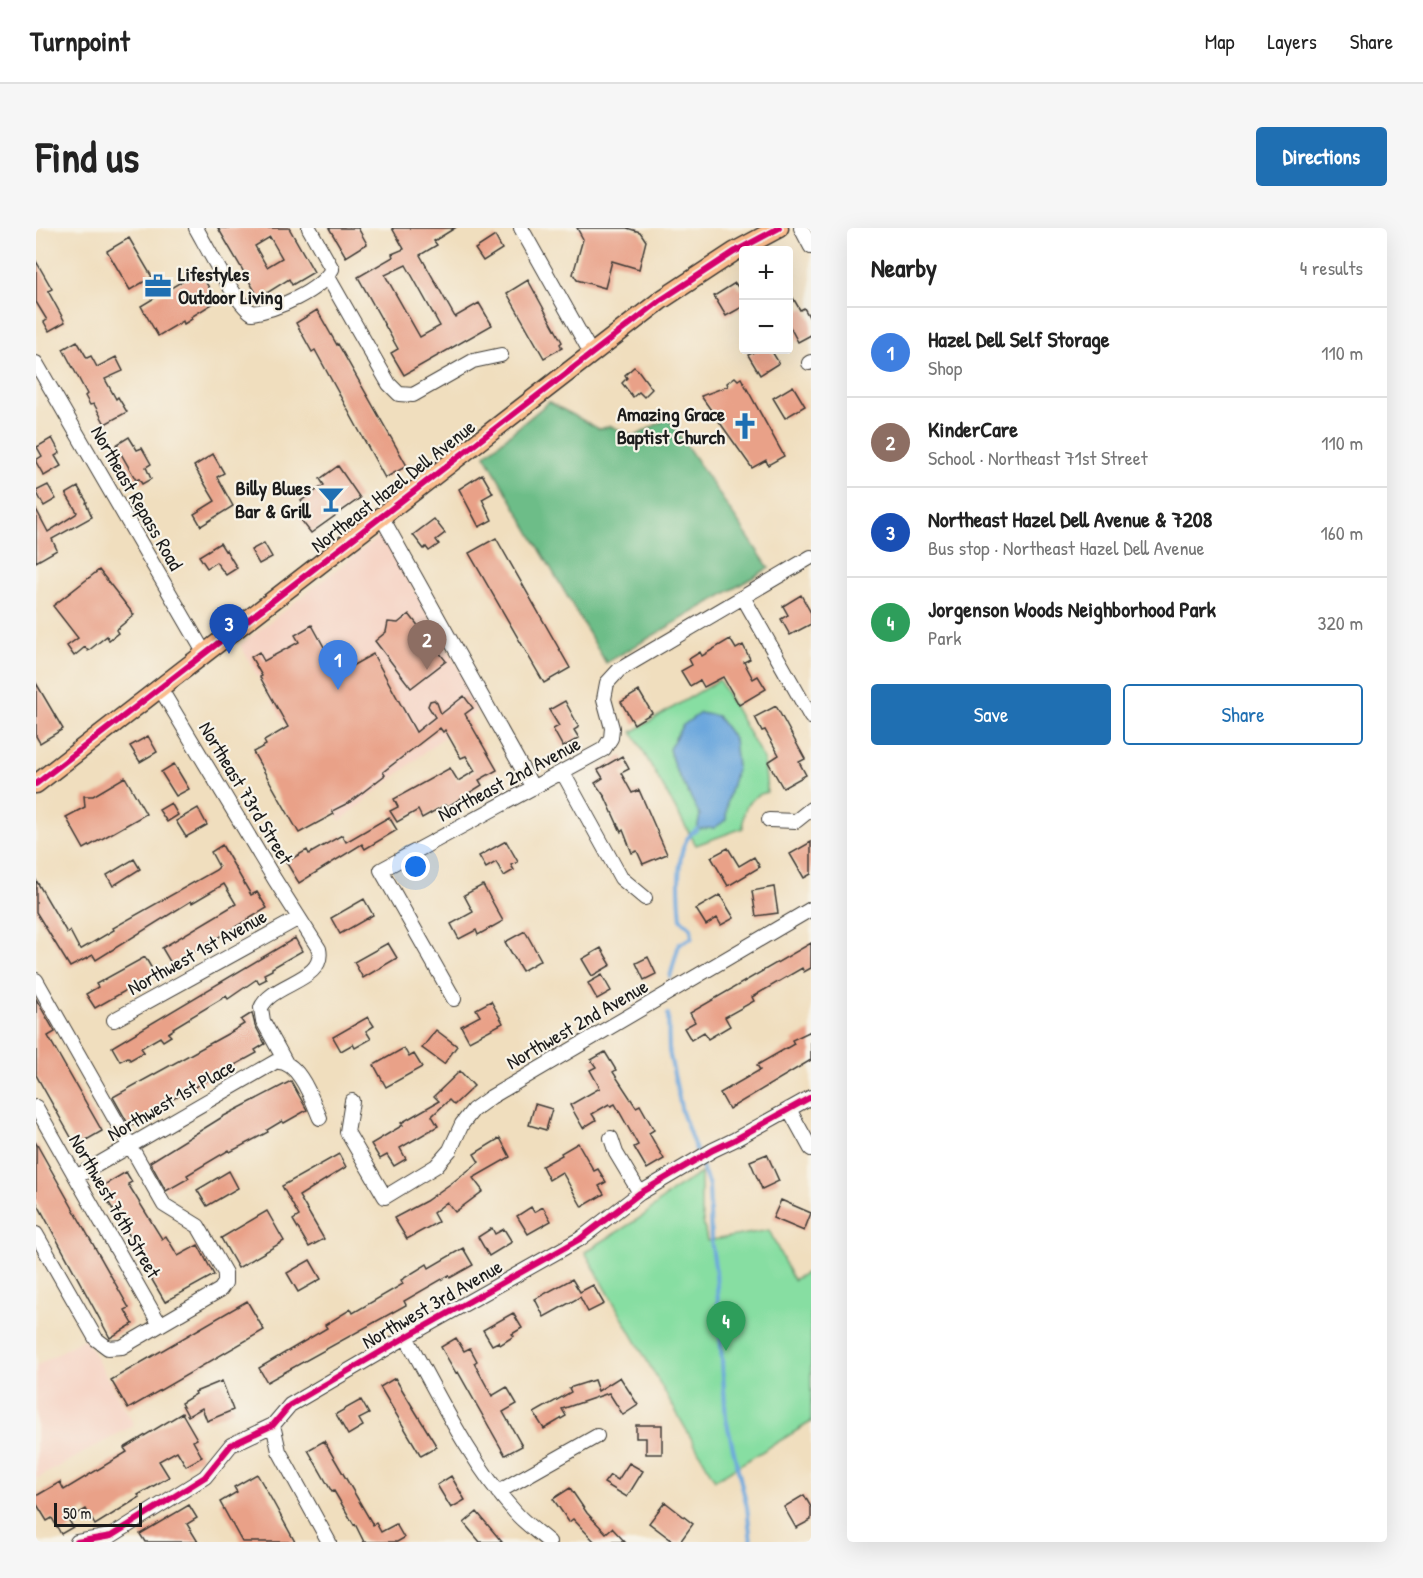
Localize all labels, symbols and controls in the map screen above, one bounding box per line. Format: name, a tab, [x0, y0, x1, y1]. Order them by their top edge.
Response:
text: Turnpoint	[30, 22, 130, 60]
text: Map	[1205, 27, 1234, 56]
text: Layers	[1267, 27, 1317, 56]
text: Share	[1350, 27, 1393, 56]
button: Directions	[1256, 127, 1387, 186]
text: Find us	[36, 128, 139, 185]
map controls	[739, 246, 793, 354]
button: +	[739, 246, 793, 300]
text: Nearby	[871, 250, 937, 285]
text: 4 results	[1300, 254, 1363, 281]
place label: Lifestyles Outdoor Living	[178, 260, 283, 311]
office icon: Lifestyles Outdoor Living	[143, 271, 173, 301]
button: −	[739, 300, 793, 354]
text: Hazel Dell Self Storage	[928, 324, 1110, 354]
text: 1	[887, 339, 894, 366]
text: 110 m	[1321, 339, 1363, 366]
text: Shop	[928, 354, 962, 381]
place label: Amazing Grace Baptist Church	[617, 400, 726, 451]
church icon: Amazing Grace Baptist Church	[730, 411, 760, 441]
street label: Northeast Hazel Dell Avenue	[305, 413, 481, 558]
text: KinderCare	[928, 414, 1018, 444]
street label: Northeast Repass Road	[85, 420, 190, 575]
text: 2	[886, 429, 895, 456]
text: 110 m	[1321, 429, 1363, 456]
text: School · Northeast 71st Street	[928, 444, 1148, 471]
place label: Billy Blues Bar & Grill	[235, 474, 312, 524]
bar icon: Billy Blues Bar & Grill	[316, 484, 346, 514]
text: Northeast Hazel Dell Avenue & 7208	[928, 504, 1212, 534]
text: 3	[886, 519, 895, 546]
text: 160 m	[1321, 519, 1363, 546]
text: Bus stop · Northeast Hazel Dell Avenue	[928, 534, 1205, 561]
text: Jorgenson Woods Neighborhood Park	[928, 594, 1216, 624]
pin: 3	[210, 604, 248, 654]
text: 4	[887, 609, 894, 636]
text: 320 m	[1318, 609, 1363, 636]
pin: 2	[408, 620, 446, 670]
text: Park	[928, 624, 961, 651]
pin: 1	[318, 640, 358, 690]
button: Save	[871, 684, 1111, 745]
button: Share	[1123, 684, 1363, 745]
street label: Northeast 73rd Street	[193, 716, 300, 870]
street label: Northeast 2nd Avenue	[433, 729, 585, 828]
your location	[401, 852, 430, 881]
street label: Northwest 1st Avenue	[122, 902, 271, 1001]
street label: Northwest 2nd Avenue	[501, 972, 653, 1075]
street label: Northwest 1st Place	[102, 1052, 239, 1147]
street label: Northwest 76th Street	[63, 1129, 168, 1284]
street label: Northwest 3rd Avenue	[357, 1252, 507, 1355]
pin: 4	[706, 1302, 746, 1351]
scale bar	[54, 1500, 142, 1528]
text: 50 m	[63, 1502, 92, 1524]

